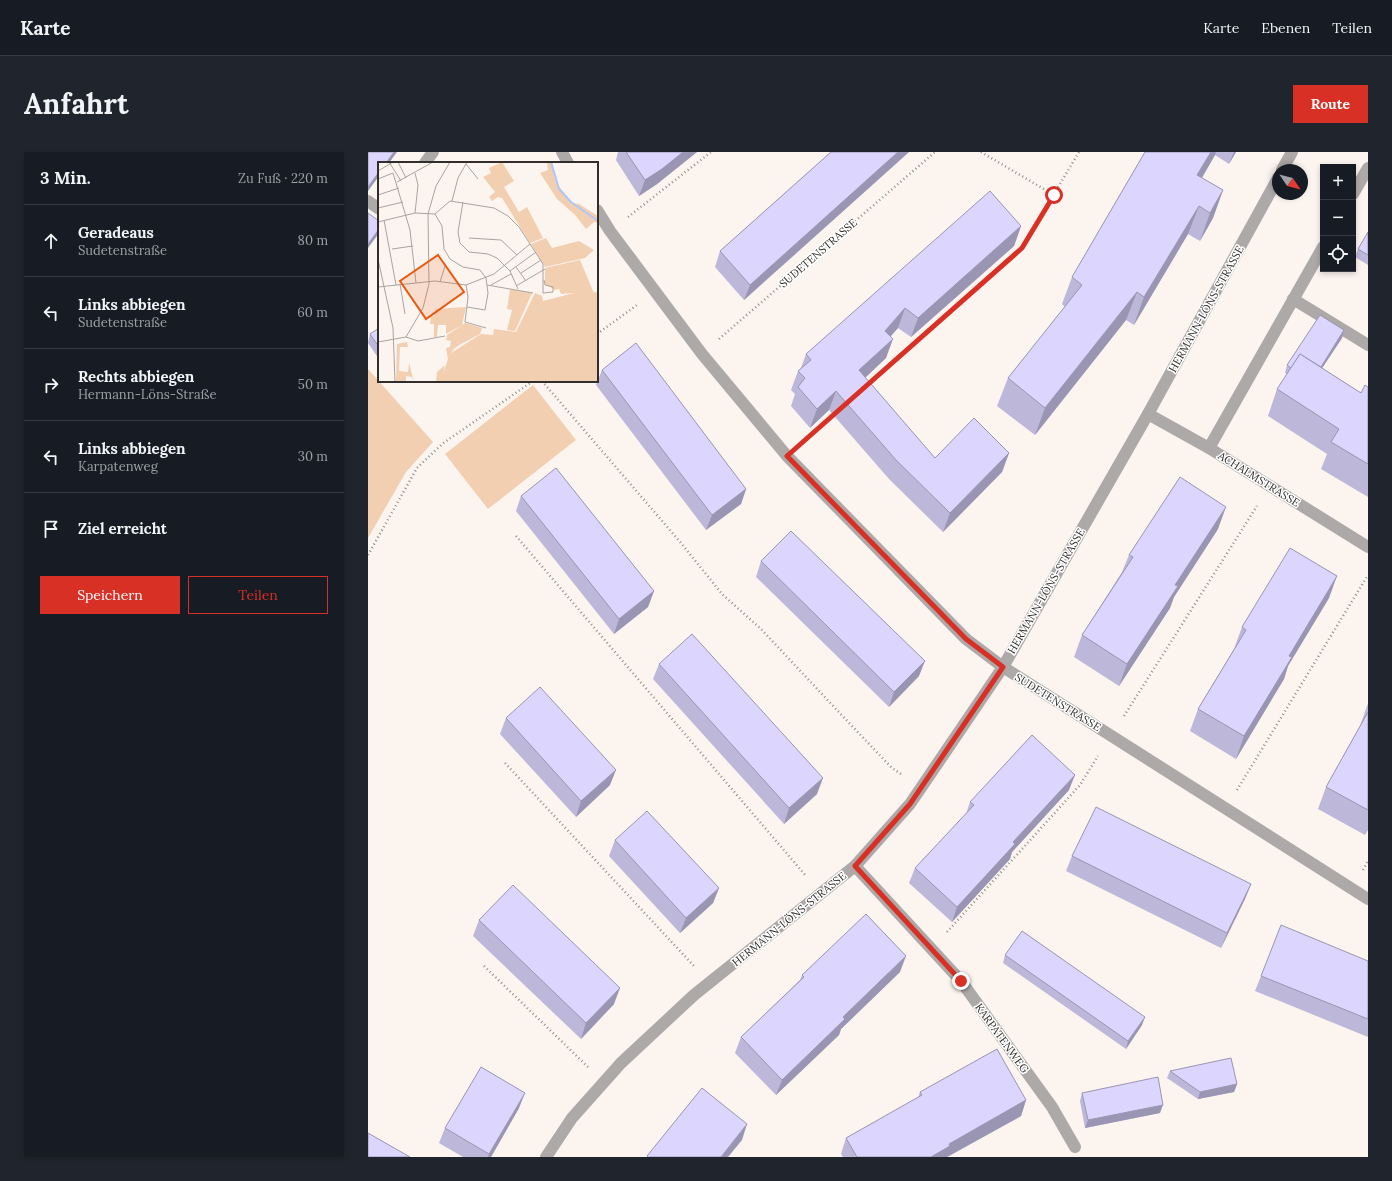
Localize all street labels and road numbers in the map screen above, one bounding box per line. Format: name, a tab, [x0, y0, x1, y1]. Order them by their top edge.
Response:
street label: SUDETENSTRASSE	[776, 215, 860, 291]
street label: HERMANN-LÖNS-STRASSE	[1164, 243, 1247, 375]
street label: ACHALMSTRASSE	[1215, 448, 1302, 510]
street label: HERMANN-LÖNS-STRASSE	[1003, 525, 1088, 656]
street label: SUDETENSTRASSE	[1012, 670, 1104, 734]
street label: HERMANN-LÖNS-STRASSE	[729, 868, 849, 969]
street label: KARPATENWEG	[972, 1000, 1032, 1076]

